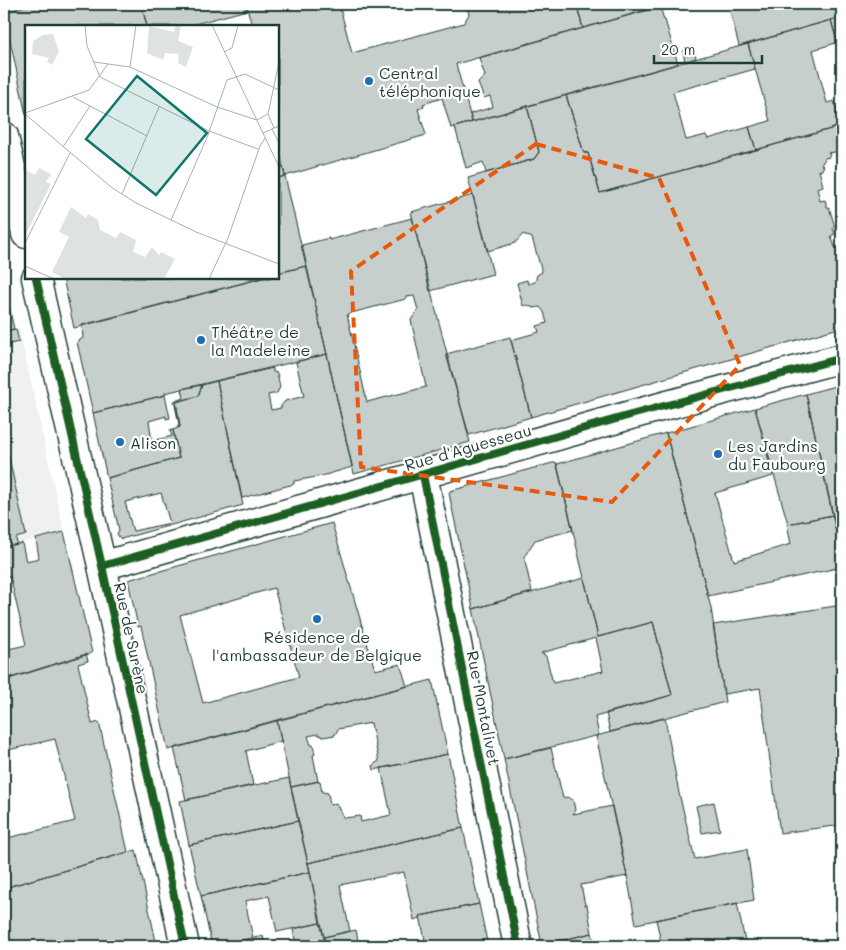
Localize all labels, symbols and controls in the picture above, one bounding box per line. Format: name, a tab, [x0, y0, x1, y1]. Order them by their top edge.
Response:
inset map	[25, 25, 279, 279]
scale bar	[654, 32, 761, 64]
text: 20 m	[661, 39, 695, 59]
place label: Central téléphonique	[379, 62, 481, 101]
marker: Central téléphonique	[363, 75, 375, 87]
place label: Théâtre de la Madeleine	[211, 321, 310, 360]
marker: Théâtre de la Madeleine	[195, 334, 207, 346]
street label: Rue d'Aguesseau	[402, 419, 534, 475]
place label: Alison	[130, 432, 176, 453]
place label: Les Jardins du Faubourg	[728, 435, 825, 474]
marker: Alison	[114, 436, 126, 448]
marker: Les Jardins du Faubourg	[712, 448, 724, 460]
street label: Rue de Surène	[110, 580, 154, 696]
marker: Résidence de l'ambassadeur de Belgique	[311, 613, 323, 625]
place label: Résidence de l'ambassadeur de Belgique	[212, 626, 422, 665]
street label: Rue Montalivet	[463, 649, 505, 767]

